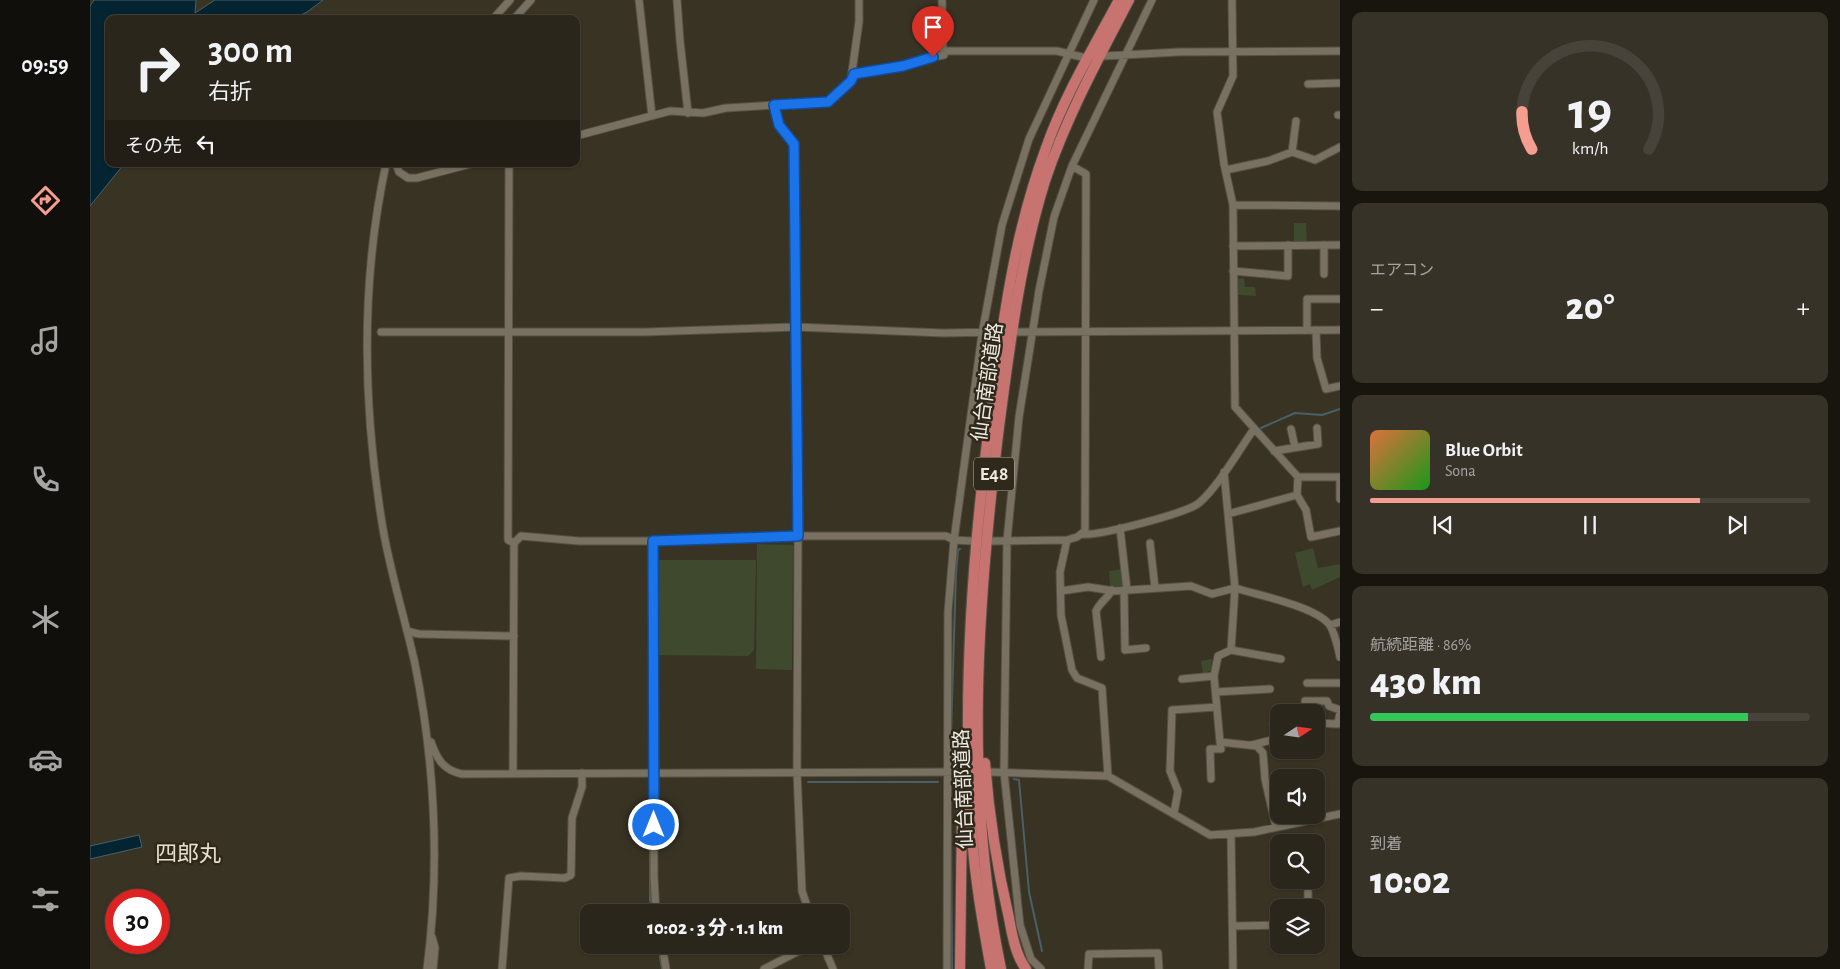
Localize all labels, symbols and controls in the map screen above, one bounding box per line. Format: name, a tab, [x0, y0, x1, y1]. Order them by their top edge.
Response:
pin	[912, 6, 954, 57]
icon: arrive	[919, 13, 947, 41]
text: 300 m	[208, 34, 293, 69]
icon: right	[125, 35, 190, 100]
text: 09:59	[21, 54, 69, 76]
text: 右折	[208, 81, 252, 103]
text: 19	[1568, 86, 1612, 138]
icon: left	[192, 130, 220, 158]
text: その先	[125, 137, 182, 156]
text: km/h	[1572, 140, 1608, 158]
icon: directions	[28, 183, 63, 218]
text: エアコン	[1370, 262, 1434, 278]
text: 20°	[1566, 289, 1614, 327]
text: −	[1370, 295, 1383, 323]
text: +	[1797, 295, 1810, 323]
street label: 仙台南部道路	[969, 321, 1006, 443]
icon: music	[28, 323, 63, 358]
text: Blue Orbit	[1445, 441, 1523, 460]
road number: E48	[974, 458, 1014, 490]
icon: phone	[28, 462, 63, 497]
text: Sona	[1445, 463, 1476, 479]
icon: previous	[1429, 511, 1457, 539]
icon: pause	[1576, 511, 1604, 539]
icon: next	[1723, 511, 1751, 539]
icon: climate	[28, 602, 63, 637]
text: 航続距離 · 86%	[1370, 637, 1471, 653]
text: 430 km	[1370, 664, 1482, 702]
north arrow	[1270, 704, 1325, 759]
map controls	[1270, 704, 1325, 954]
street label: 仙台南部道路	[951, 729, 976, 849]
icon: car	[28, 742, 63, 777]
button: sound	[1270, 769, 1325, 824]
position arrow	[627, 798, 679, 850]
button: search	[1270, 834, 1325, 889]
text: 到着	[1370, 836, 1402, 852]
district label: 四郎丸	[155, 842, 221, 865]
text: 10:02	[1370, 863, 1450, 901]
icon: filters	[28, 882, 63, 917]
speed limit sign: 30	[105, 889, 170, 954]
button: layers	[1270, 899, 1325, 954]
text: 10:02 · 3 分 · 1.1 km	[647, 919, 783, 938]

